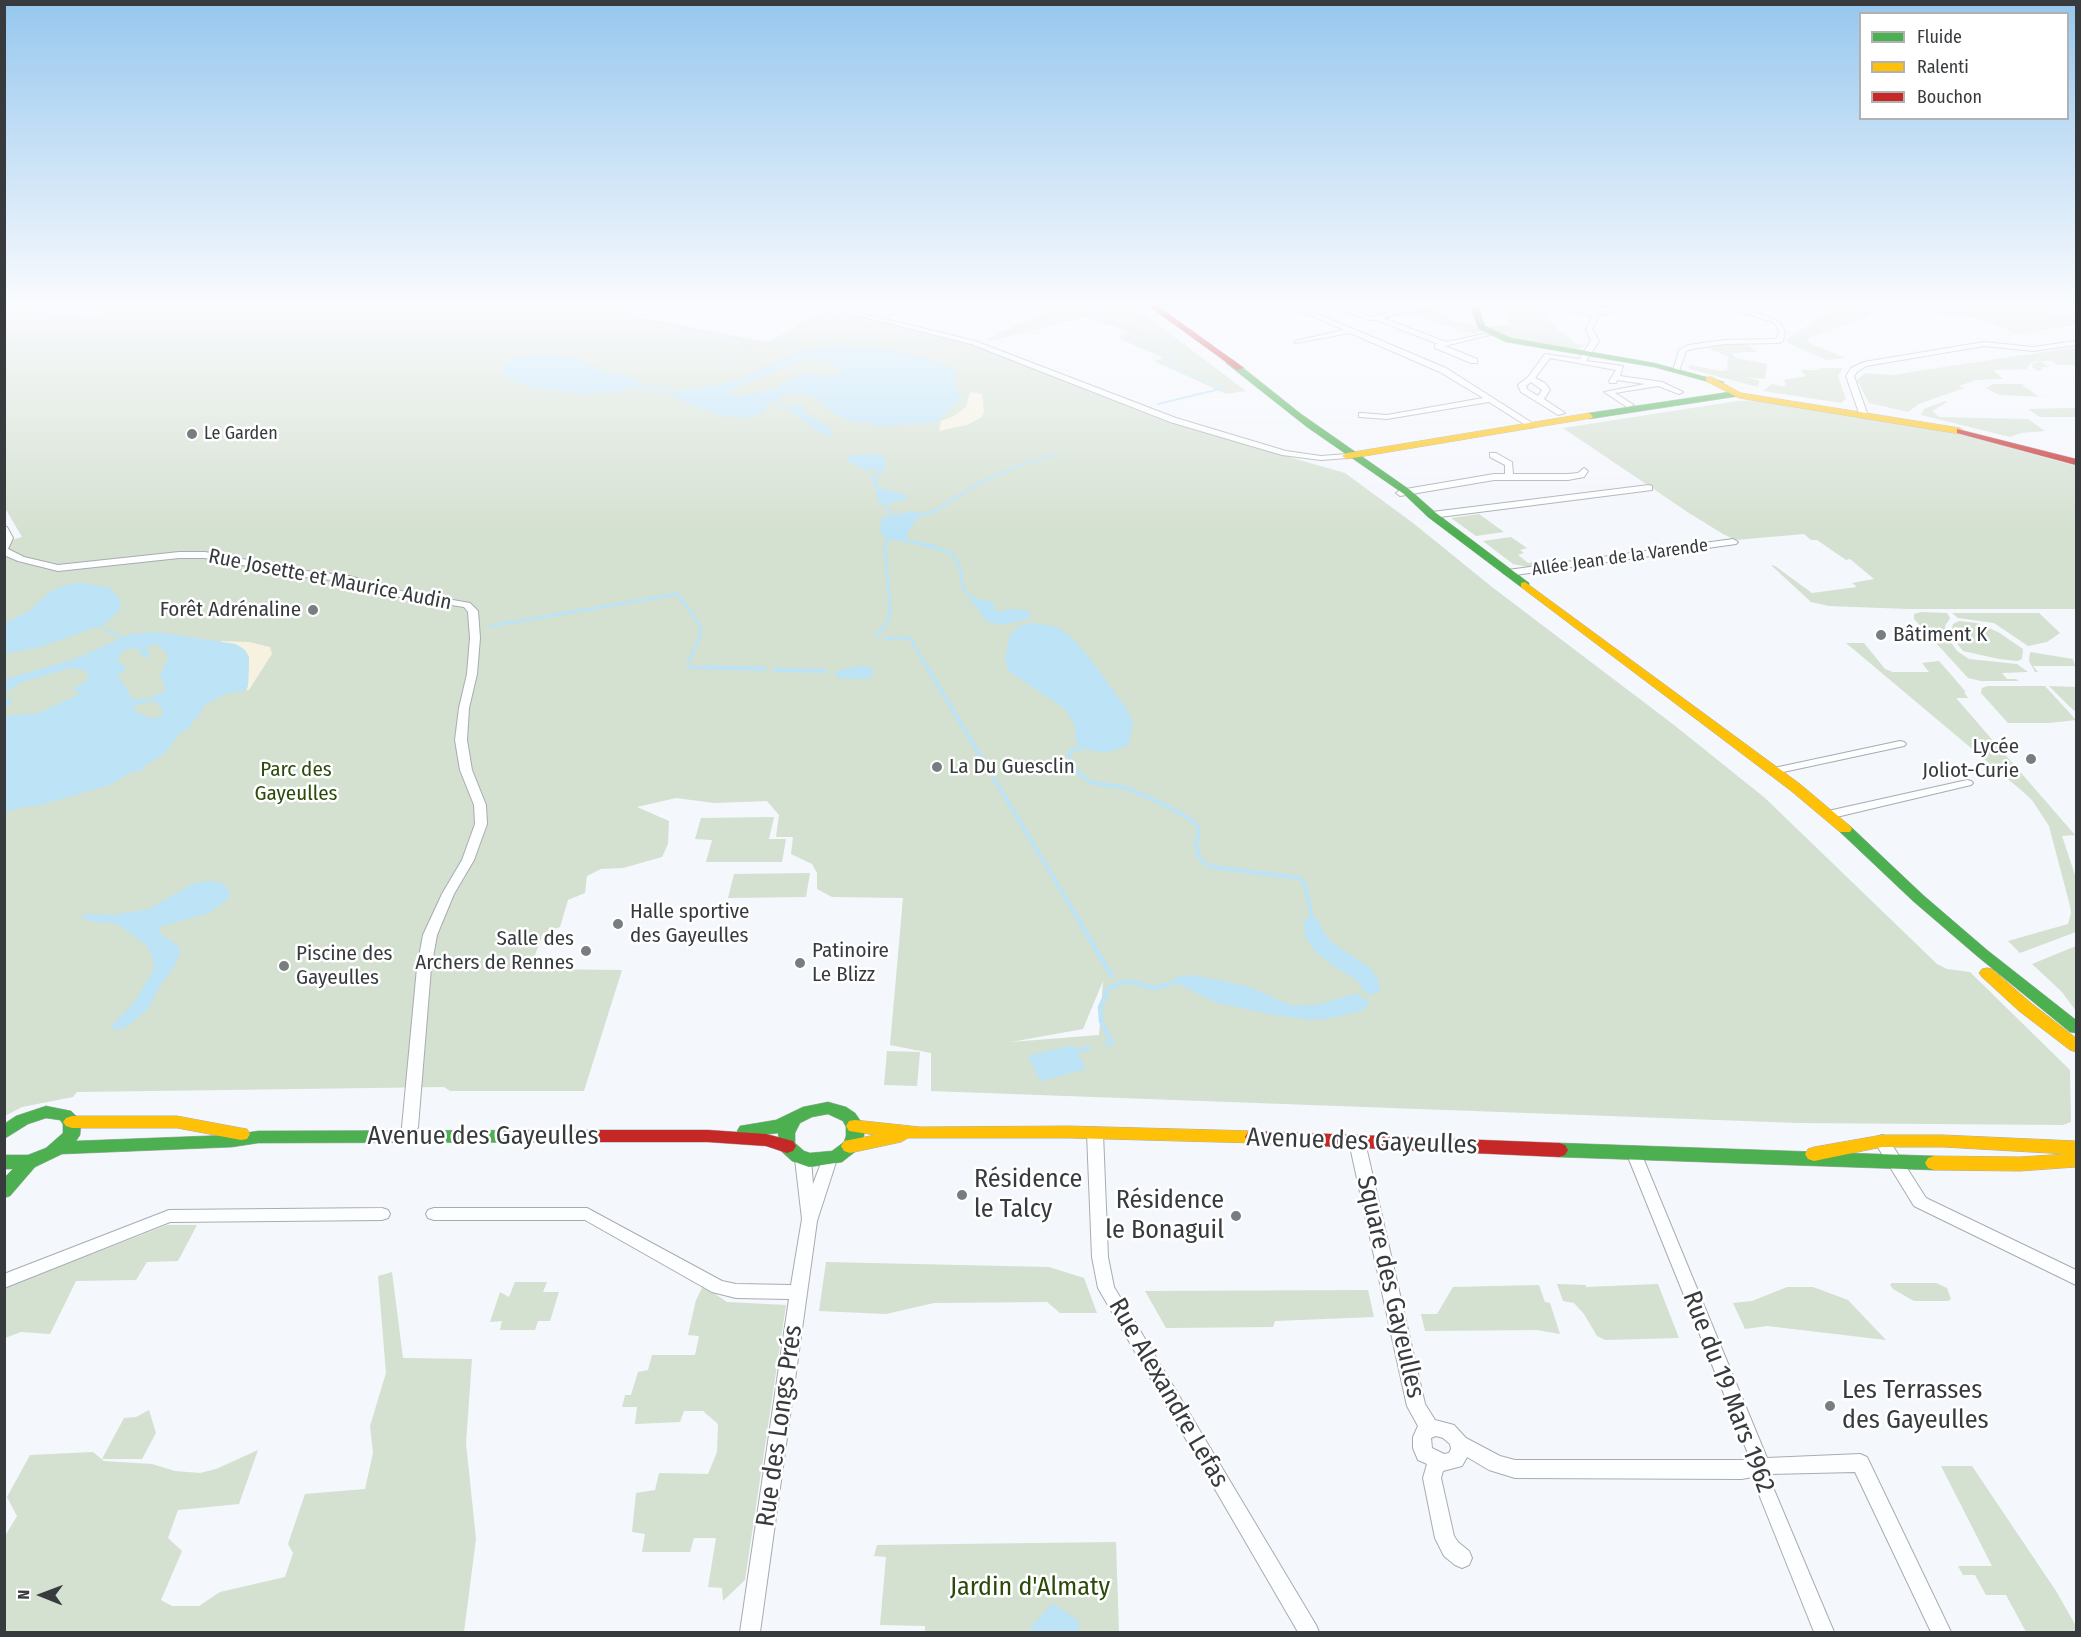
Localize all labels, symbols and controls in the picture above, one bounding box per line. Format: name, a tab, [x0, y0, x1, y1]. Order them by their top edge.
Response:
legend	[1859, 12, 2069, 120]
text: Fluide	[1917, 26, 1962, 48]
text: Ralenti	[1917, 56, 1969, 78]
text: Bouchon	[1917, 86, 1982, 108]
place label: Le Garden	[204, 423, 278, 445]
marker: Le Garden	[185, 427, 199, 441]
street label: Allée Jean de la Varende	[1531, 535, 1709, 581]
street label: Rue Josette et Maurice Audin	[206, 544, 454, 616]
place label: Forêt Adrénaline	[160, 597, 301, 623]
marker: Forêt Adrénaline	[306, 603, 320, 617]
place label: Bâtiment K	[1893, 622, 1987, 648]
marker: Bâtiment K	[1874, 628, 1888, 642]
place label: Lycée Joliot-Curie	[1922, 734, 2019, 784]
marker: Lycée Joliot-Curie	[2024, 752, 2038, 766]
place label: La Du Guesclin	[949, 754, 1075, 780]
park label: Parc des Gayeulles	[255, 757, 337, 807]
marker: La Du Guesclin	[930, 760, 944, 774]
place label: Halle sportive des Gayeulles	[630, 899, 749, 949]
marker: Halle sportive des Gayeulles	[611, 917, 625, 931]
place label: Salle des Archers de Rennes	[415, 926, 574, 976]
place label: Patinoire Le Blizz	[812, 938, 889, 988]
place label: Piscine des Gayeulles	[296, 941, 392, 991]
marker: Salle des Archers de Rennes	[579, 944, 593, 958]
marker: Patinoire Le Blizz	[793, 956, 807, 970]
marker: Piscine des Gayeulles	[277, 959, 291, 973]
street label: Avenue des Gayeulles	[368, 1121, 598, 1153]
street label: Avenue des Gayeulles	[1246, 1122, 1478, 1162]
place label: Résidence le Talcy	[974, 1164, 1082, 1226]
street label: Square des Gayeulles	[1349, 1173, 1431, 1401]
place label: Résidence le Bonaguil	[1105, 1185, 1224, 1246]
marker: Résidence le Talcy	[955, 1188, 969, 1202]
marker: Résidence le Bonaguil	[1229, 1209, 1243, 1223]
street label: Rue du 19 Mars 1962	[1675, 1287, 1781, 1497]
street label: Rue Alexandre Lefas	[1101, 1293, 1235, 1493]
street label: Rue des Longs Prés	[750, 1323, 810, 1529]
place label: Les Terrasses des Gayeulles	[1842, 1375, 1989, 1436]
marker: Les Terrasses des Gayeulles	[1823, 1399, 1837, 1413]
north arrow	[12, 1565, 72, 1625]
park label: Jardin d'Almaty	[950, 1572, 1110, 1604]
text: N	[14, 1590, 33, 1600]

